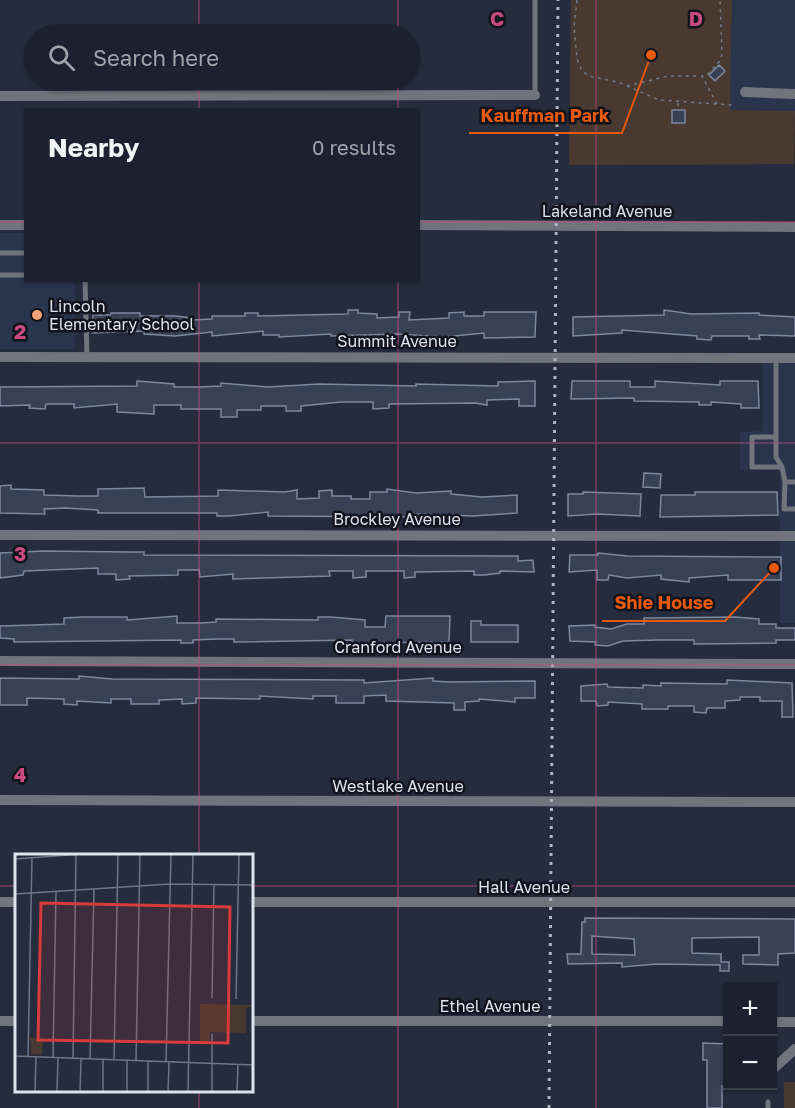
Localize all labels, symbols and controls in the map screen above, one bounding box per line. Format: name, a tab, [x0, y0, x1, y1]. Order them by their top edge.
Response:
text: C	[490, 6, 504, 30]
text: D	[689, 6, 703, 30]
search box	[24, 24, 420, 90]
icon: search	[45, 41, 78, 74]
text: Search here	[93, 44, 219, 71]
callout: Kauffman Park	[469, 97, 622, 133]
text: Kauffman Park	[481, 104, 610, 126]
text: Nearby	[48, 132, 139, 163]
text: 0 results	[312, 135, 396, 159]
street label: Lakeland Avenue	[542, 201, 672, 221]
place label: Lincoln Elementary School	[49, 296, 194, 334]
marker: Lincoln Elementary School	[30, 308, 44, 322]
text: 2	[14, 319, 26, 343]
street label: Summit Avenue	[337, 331, 457, 351]
street label: Brockley Avenue	[333, 509, 461, 529]
text: 3	[14, 541, 26, 565]
callout: Shie House	[602, 585, 725, 621]
text: Shie House	[615, 591, 714, 613]
street label: Cranford Avenue	[334, 637, 462, 657]
text: 4	[14, 762, 26, 786]
street label: Westlake Avenue	[332, 776, 464, 796]
inset map	[15, 854, 254, 1093]
street label: Hall Avenue	[478, 877, 570, 897]
map controls	[723, 982, 777, 1090]
button: +	[723, 982, 777, 1036]
street label: Ethel Avenue	[440, 996, 540, 1016]
button: −	[723, 1036, 777, 1090]

